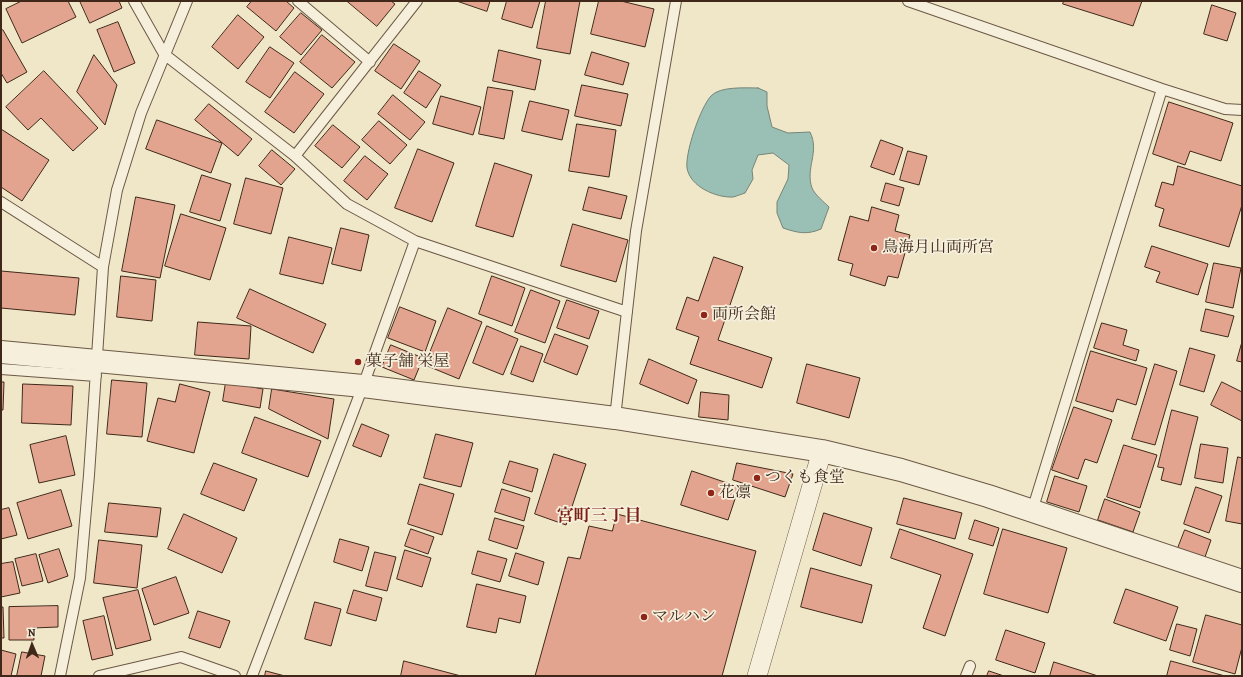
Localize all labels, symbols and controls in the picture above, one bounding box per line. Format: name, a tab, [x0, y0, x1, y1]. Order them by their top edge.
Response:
place label: 鳥海月山両所宮	[882, 238, 994, 258]
marker: 鳥海月山両所宮	[869, 243, 879, 253]
place label: 両所会館	[712, 305, 776, 325]
marker: 両所会館	[699, 310, 709, 320]
place label: 菓子舗 栄屋	[366, 352, 449, 372]
marker: 菓子舗 栄屋	[353, 357, 363, 367]
place label: つくも食堂	[765, 468, 845, 488]
marker: つくも食堂	[752, 473, 762, 483]
place label: 花凛	[719, 483, 751, 503]
marker: 花凛	[706, 488, 716, 498]
district label: 宮町三丁目	[557, 507, 641, 527]
place label: マルハン	[652, 607, 716, 627]
marker: マルハン	[639, 612, 649, 622]
north arrow	[12, 625, 52, 665]
text: N	[27, 625, 36, 640]

